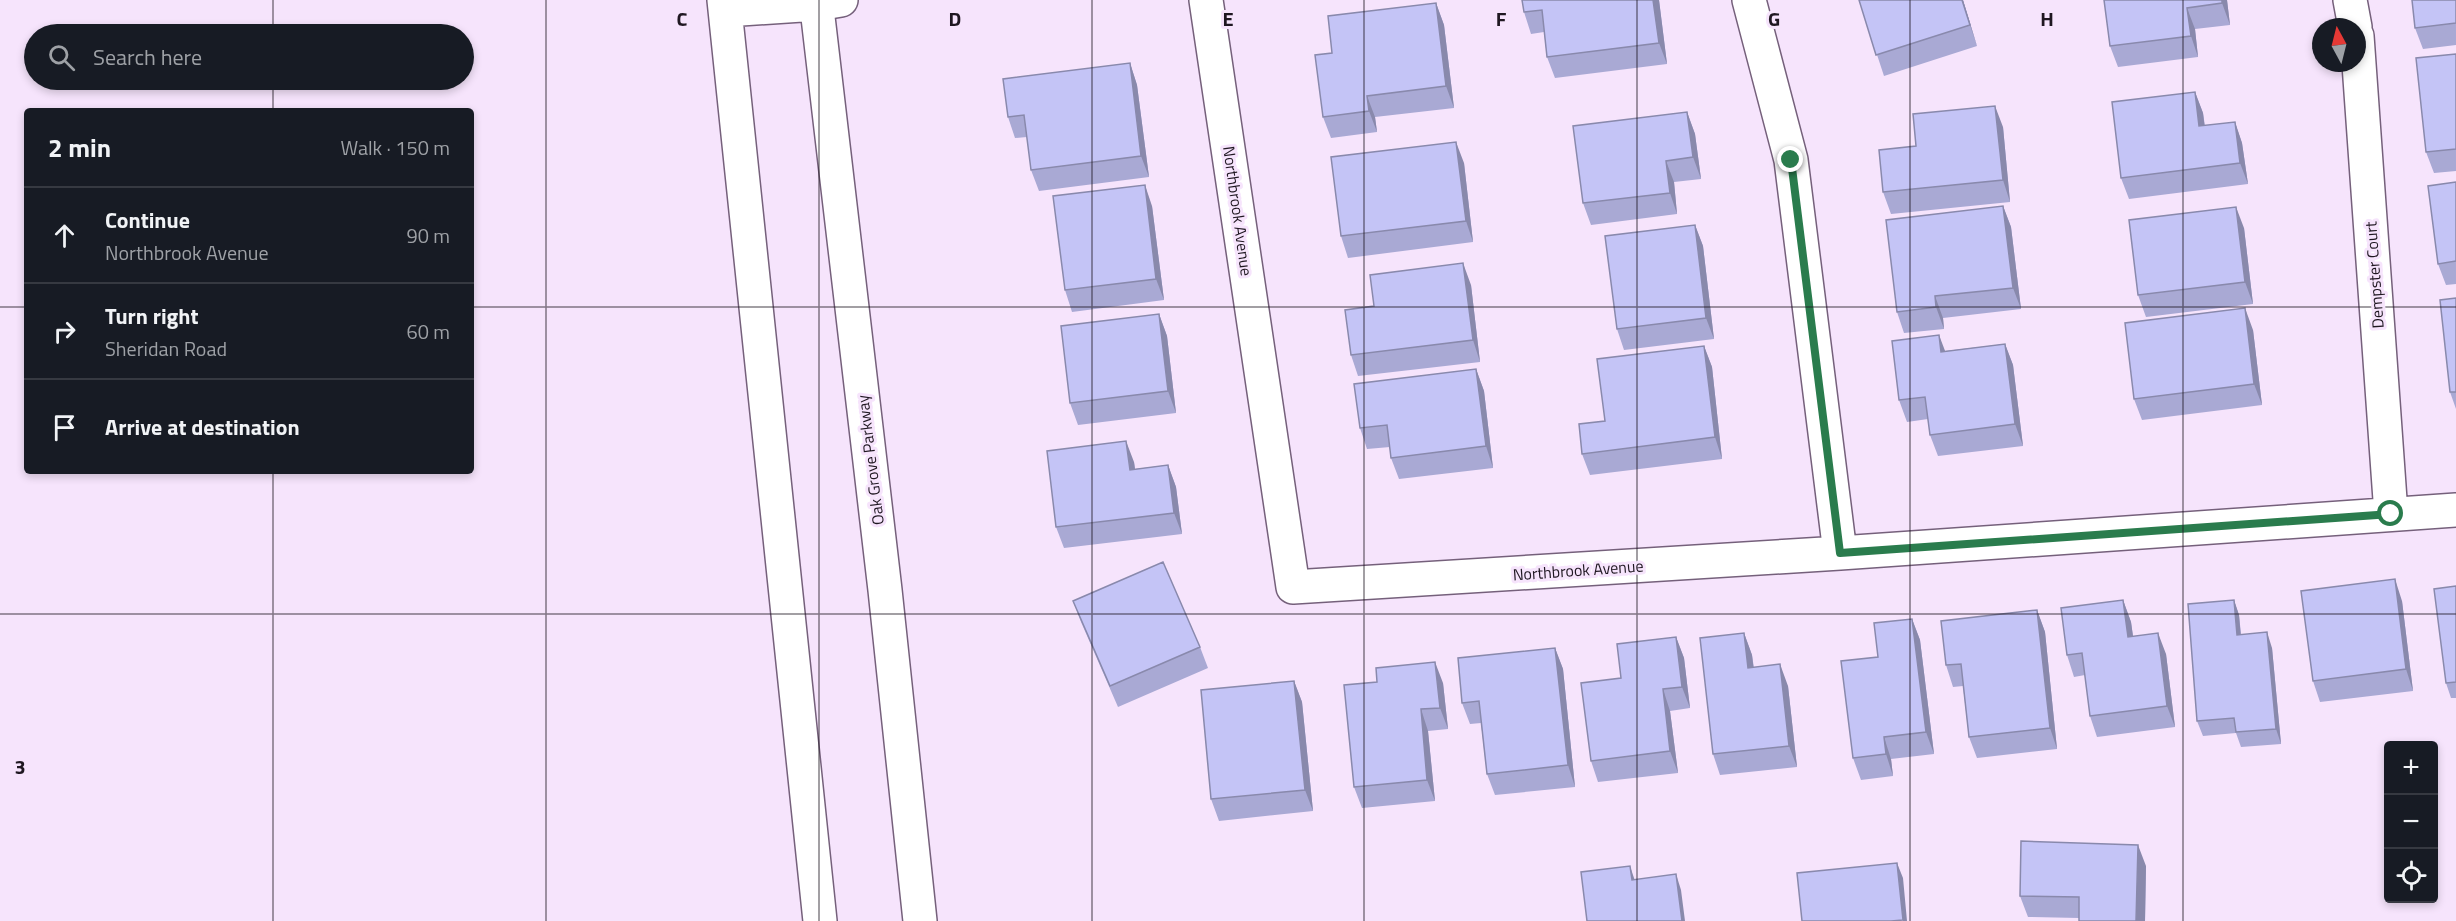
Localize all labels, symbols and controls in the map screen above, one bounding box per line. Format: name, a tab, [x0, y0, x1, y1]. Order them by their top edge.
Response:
text: C	[677, 3, 688, 34]
text: D	[949, 3, 961, 34]
text: E	[1222, 3, 1234, 34]
text: F	[1496, 3, 1507, 34]
text: G	[1768, 3, 1780, 34]
text: H	[2040, 3, 2054, 34]
north arrow	[2312, 18, 2366, 72]
search box	[24, 24, 474, 90]
text: Search here	[93, 40, 202, 74]
icon: search	[45, 41, 78, 74]
text: 2 min	[48, 128, 111, 167]
text: Walk · 150 m	[341, 132, 450, 163]
street label: Northbrook Avenue	[1217, 145, 1259, 277]
route end	[1777, 146, 1803, 172]
text: Continue	[105, 203, 190, 237]
icon: ahead	[48, 219, 81, 252]
text: 90 m	[406, 220, 450, 251]
street label: Dempster Court	[2358, 220, 2390, 329]
text: Northbrook Avenue	[105, 237, 269, 268]
text: Turn right	[105, 299, 199, 333]
icon: right	[48, 315, 81, 348]
text: 60 m	[406, 316, 450, 347]
text: Sheridan Road	[105, 333, 227, 364]
street label: Oak Grove Parkway	[850, 393, 890, 526]
text: Arrive at destination	[105, 410, 300, 444]
icon: arrive	[48, 411, 81, 444]
route start	[2377, 500, 2403, 526]
street label: Northbrook Avenue	[1512, 553, 1644, 587]
map controls	[2384, 741, 2438, 903]
button: +	[2384, 741, 2438, 795]
text: 3	[14, 751, 26, 782]
button: −	[2384, 795, 2438, 849]
button: locate	[2384, 849, 2438, 903]

